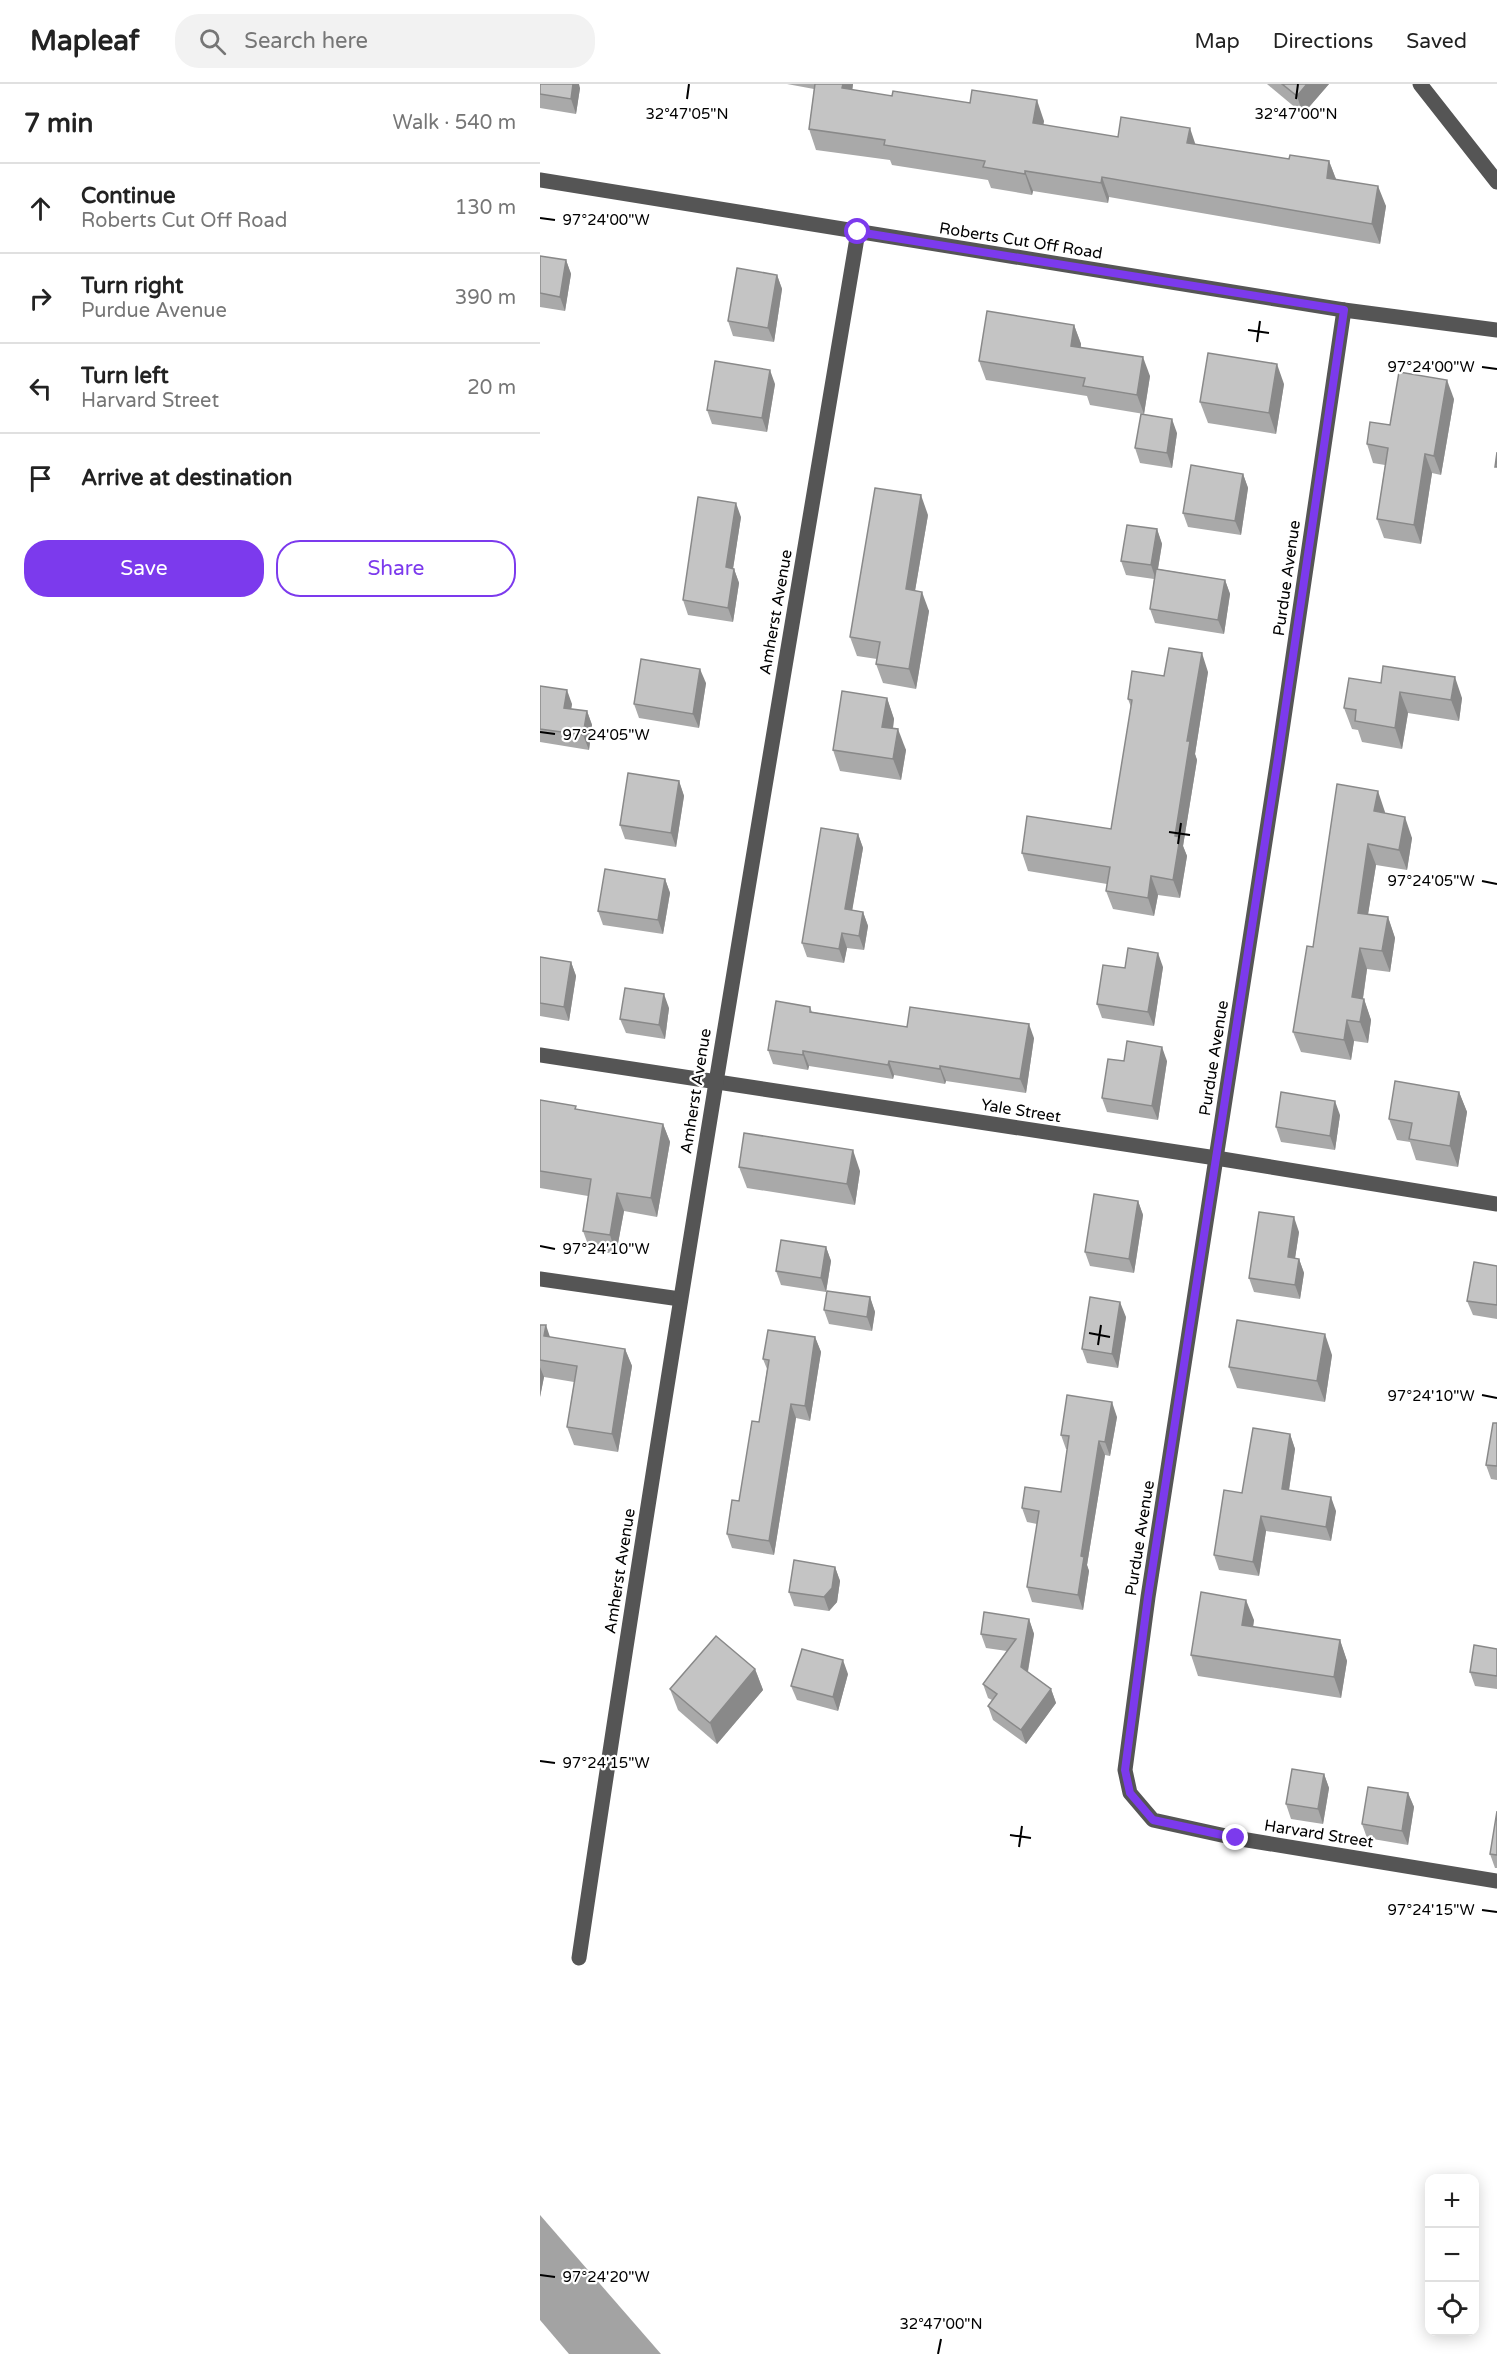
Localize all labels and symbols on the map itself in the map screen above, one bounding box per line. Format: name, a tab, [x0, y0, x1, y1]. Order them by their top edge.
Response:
text: 32°47'05"N	[645, 105, 729, 123]
text: 32°47'00"N	[1254, 105, 1338, 123]
text: 97°24'00"W	[562, 211, 650, 229]
route start	[844, 218, 870, 244]
street label: Roberts Cut Off Road	[938, 218, 1104, 264]
text: 97°24'00"W	[1387, 358, 1475, 376]
street label: Purdue Avenue	[1269, 519, 1305, 637]
street label: Amherst Avenue	[755, 548, 797, 676]
text: 97°24'05"W	[562, 726, 650, 744]
text: 97°24'05"W	[1387, 872, 1475, 890]
street label: Purdue Avenue	[1195, 999, 1233, 1117]
street label: Amherst Avenue	[676, 1027, 716, 1155]
street label: Yale Street	[979, 1095, 1062, 1127]
text: 97°24'10"W	[562, 1240, 650, 1258]
text: 97°24'10"W	[1387, 1387, 1475, 1405]
street label: Purdue Avenue	[1121, 1479, 1159, 1597]
street label: Amherst Avenue	[600, 1507, 640, 1635]
text: 97°24'15"W	[562, 1754, 650, 1772]
street label: Harvard Street	[1263, 1815, 1375, 1853]
route end	[1222, 1824, 1248, 1850]
text: 97°24'15"W	[1387, 1901, 1475, 1919]
text: 97°24'20"W	[562, 2268, 650, 2286]
text: 32°47'00"N	[899, 2315, 983, 2333]

